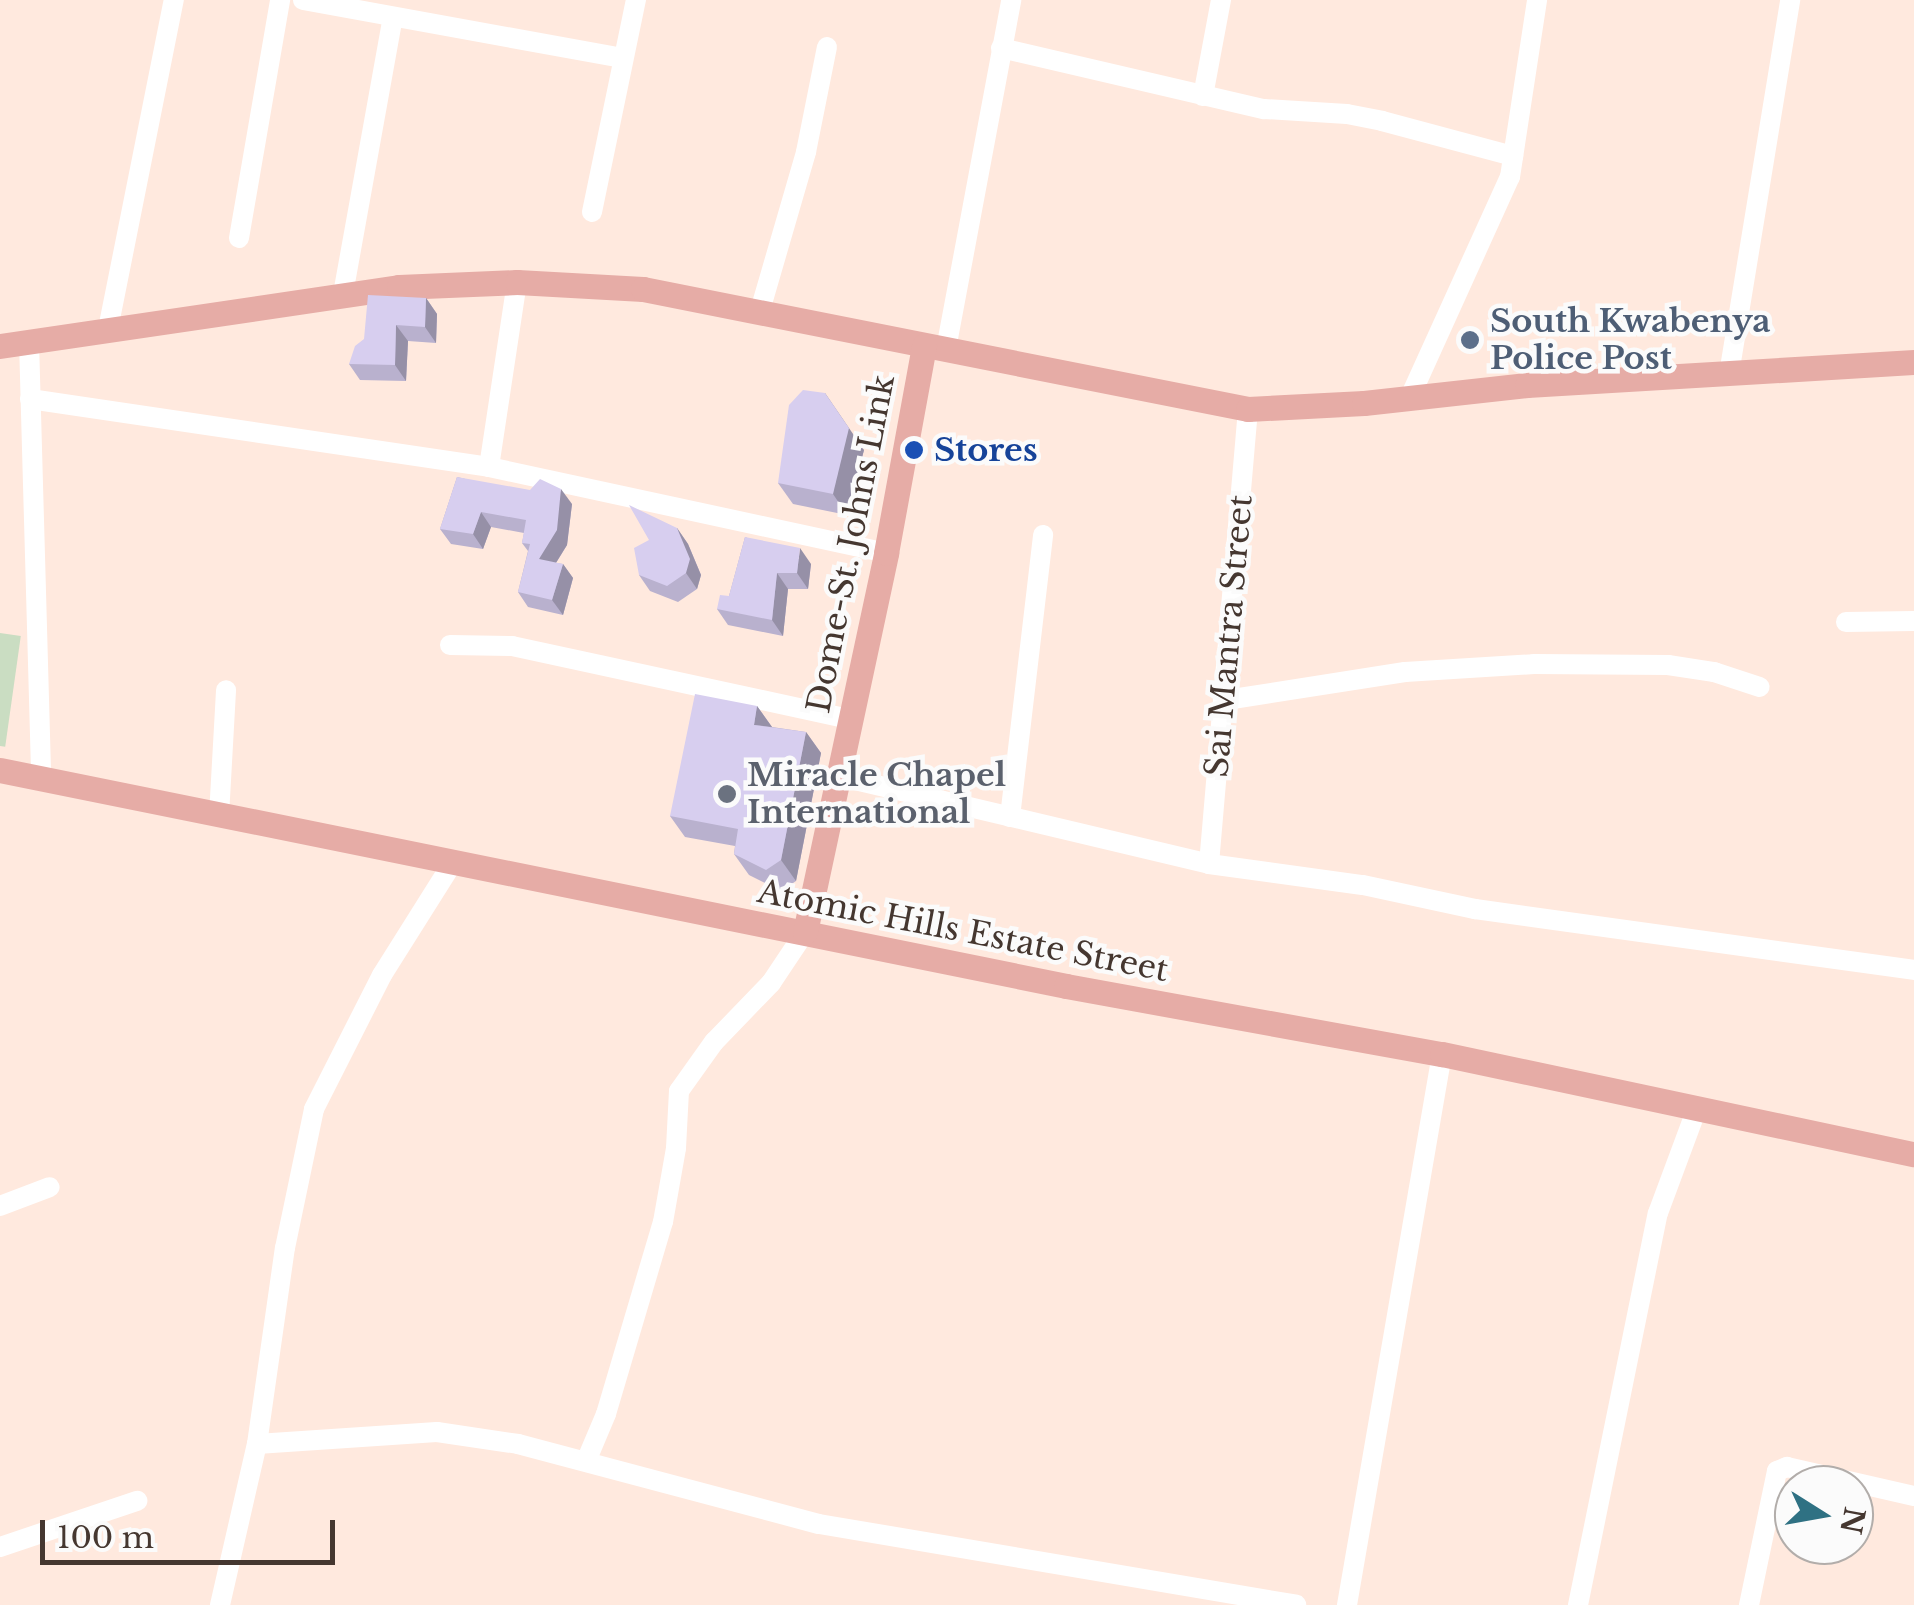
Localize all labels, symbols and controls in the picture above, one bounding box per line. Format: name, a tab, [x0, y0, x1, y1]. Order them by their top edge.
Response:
place label: South Kwabenya Police Post	[1490, 303, 1771, 378]
marker: South Kwabenya Police Post	[1459, 329, 1481, 351]
street label: Dome-St. Johns Link	[799, 372, 903, 716]
place label: Stores	[934, 431, 1038, 469]
marker: Stores	[903, 439, 925, 461]
street label: Sai Mantra Street	[1198, 493, 1260, 779]
place label: Miracle Chapel International	[747, 757, 1006, 832]
marker: Miracle Chapel International	[716, 783, 738, 805]
street label: Atomic Hills Estate Street	[754, 872, 1172, 990]
north arrow	[1774, 1465, 1874, 1565]
scale bar	[45, 1500, 340, 1562]
text: N	[1832, 1504, 1872, 1537]
text: 100 m	[57, 1519, 154, 1556]

